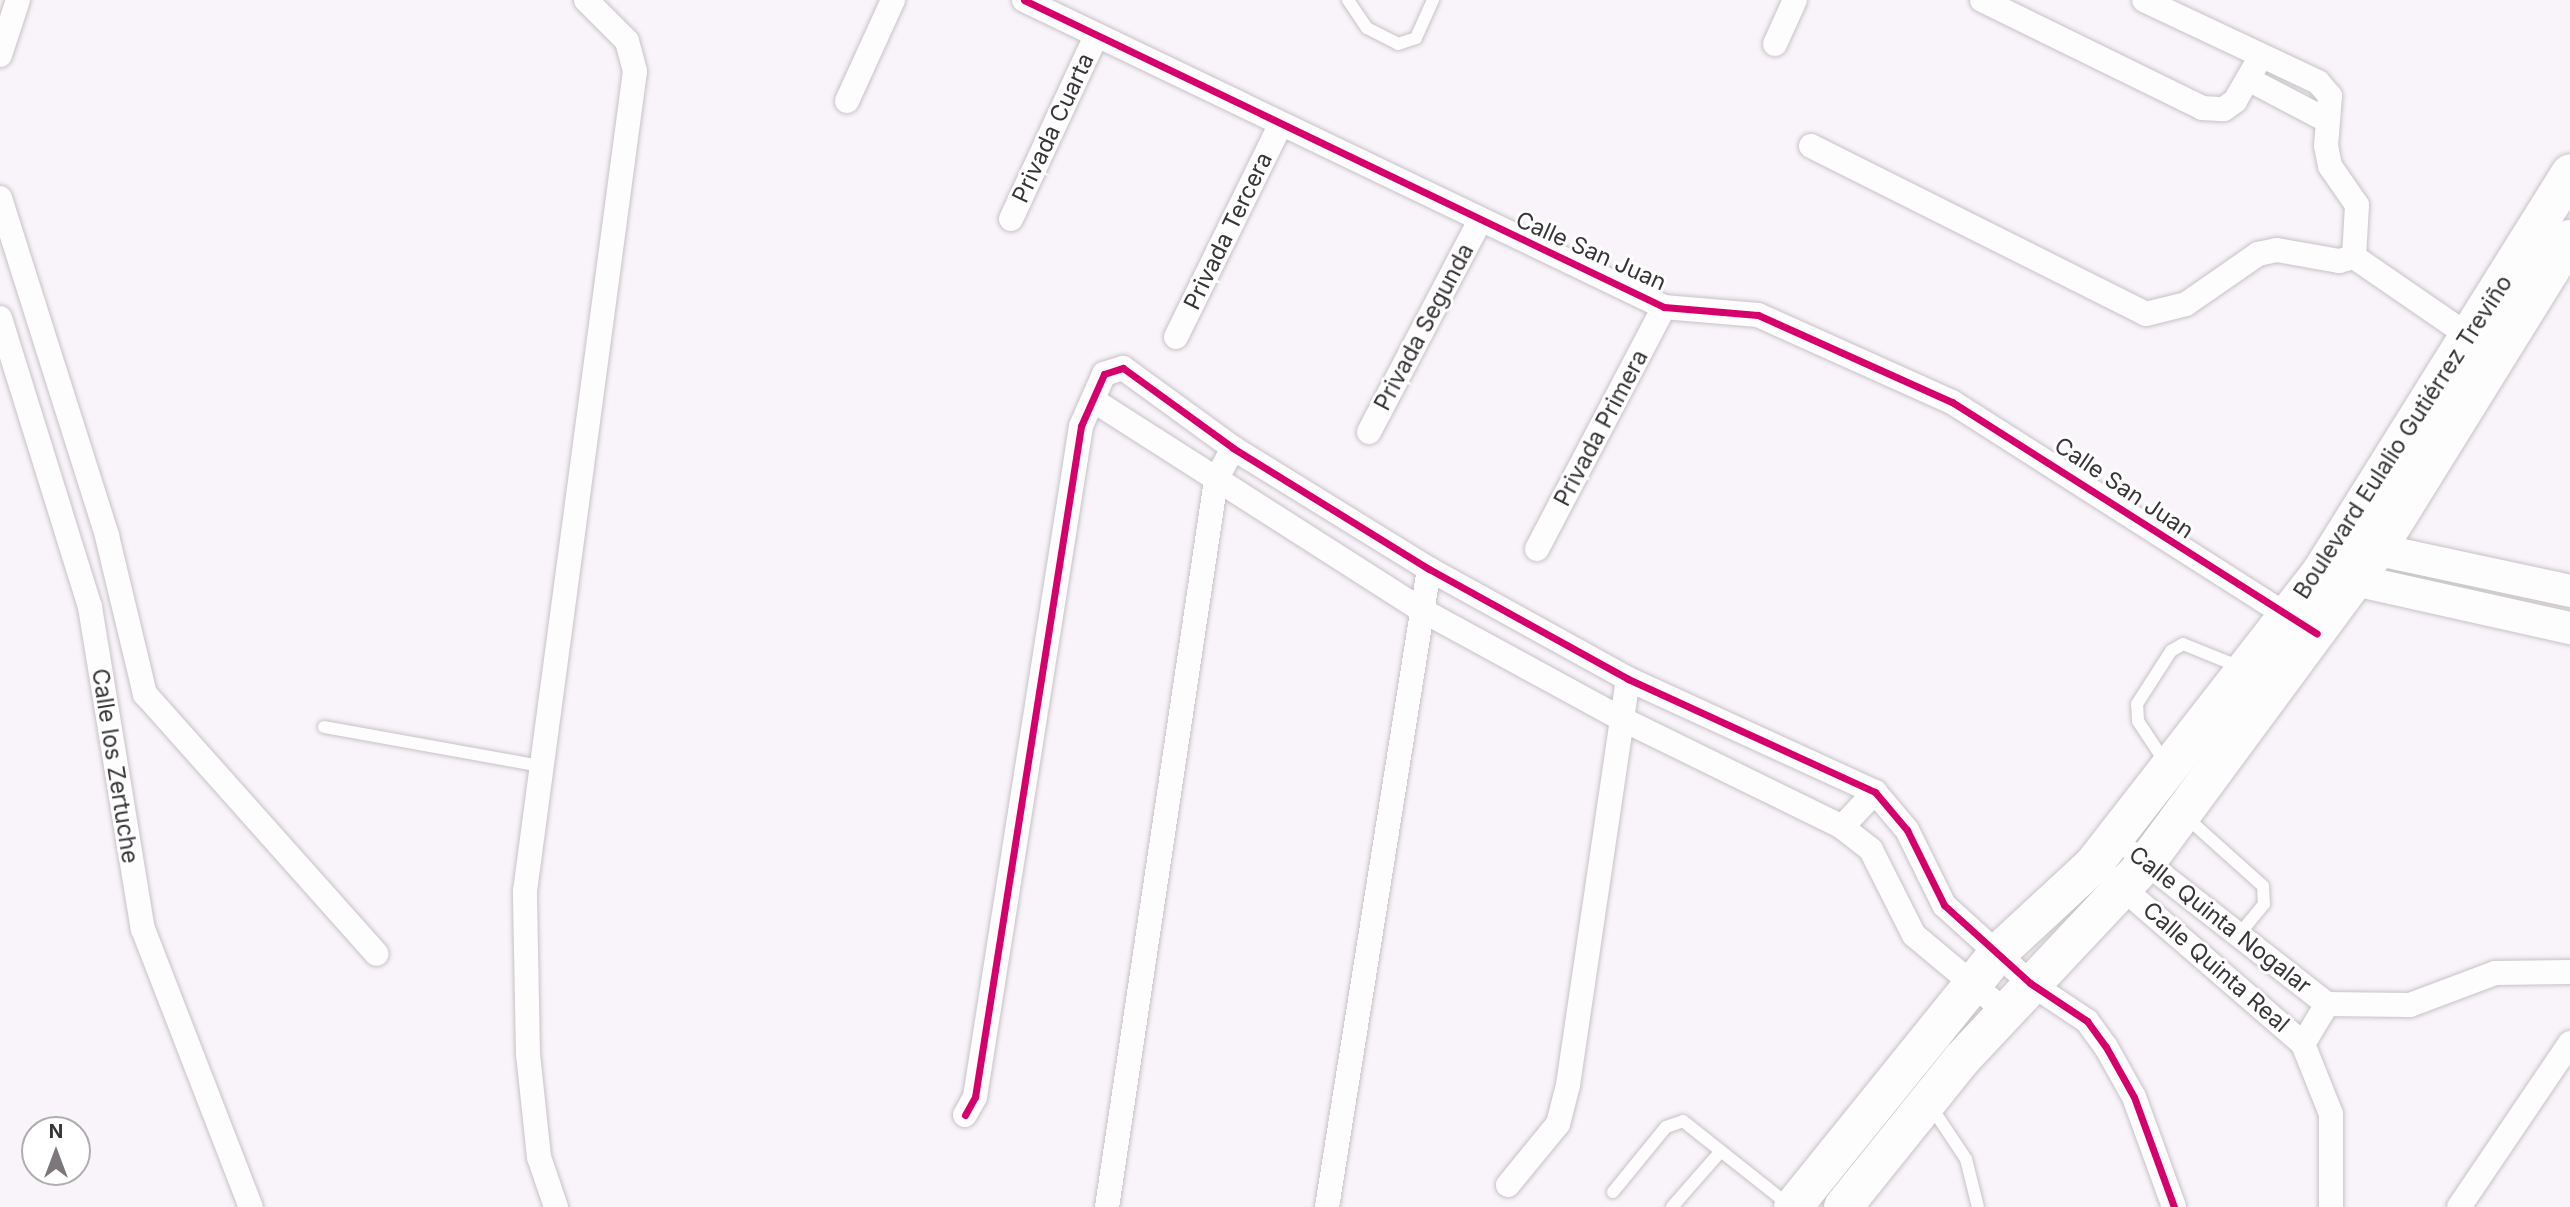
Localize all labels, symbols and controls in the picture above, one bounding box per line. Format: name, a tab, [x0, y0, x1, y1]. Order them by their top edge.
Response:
street label: Privada Cuarta	[1006, 49, 1100, 207]
street label: Privada Tercera	[1178, 148, 1278, 314]
street label: Calle San Juan	[1512, 206, 1670, 296]
street label: Privada Segunda	[1368, 239, 1480, 415]
street label: Boulevard Eulalio Gutiérrez Treviño	[2288, 270, 2518, 604]
street label: Privada Primera	[1548, 345, 1654, 511]
street label: Calle San Juan	[2049, 431, 2199, 545]
street label: Calle los Zertuche	[86, 667, 144, 865]
street label: Calle Quinta Nogalar	[2123, 840, 2317, 1000]
street label: Calle Quinta Real	[2137, 896, 2295, 1038]
north arrow	[21, 1116, 91, 1186]
text: N	[49, 1120, 63, 1143]

